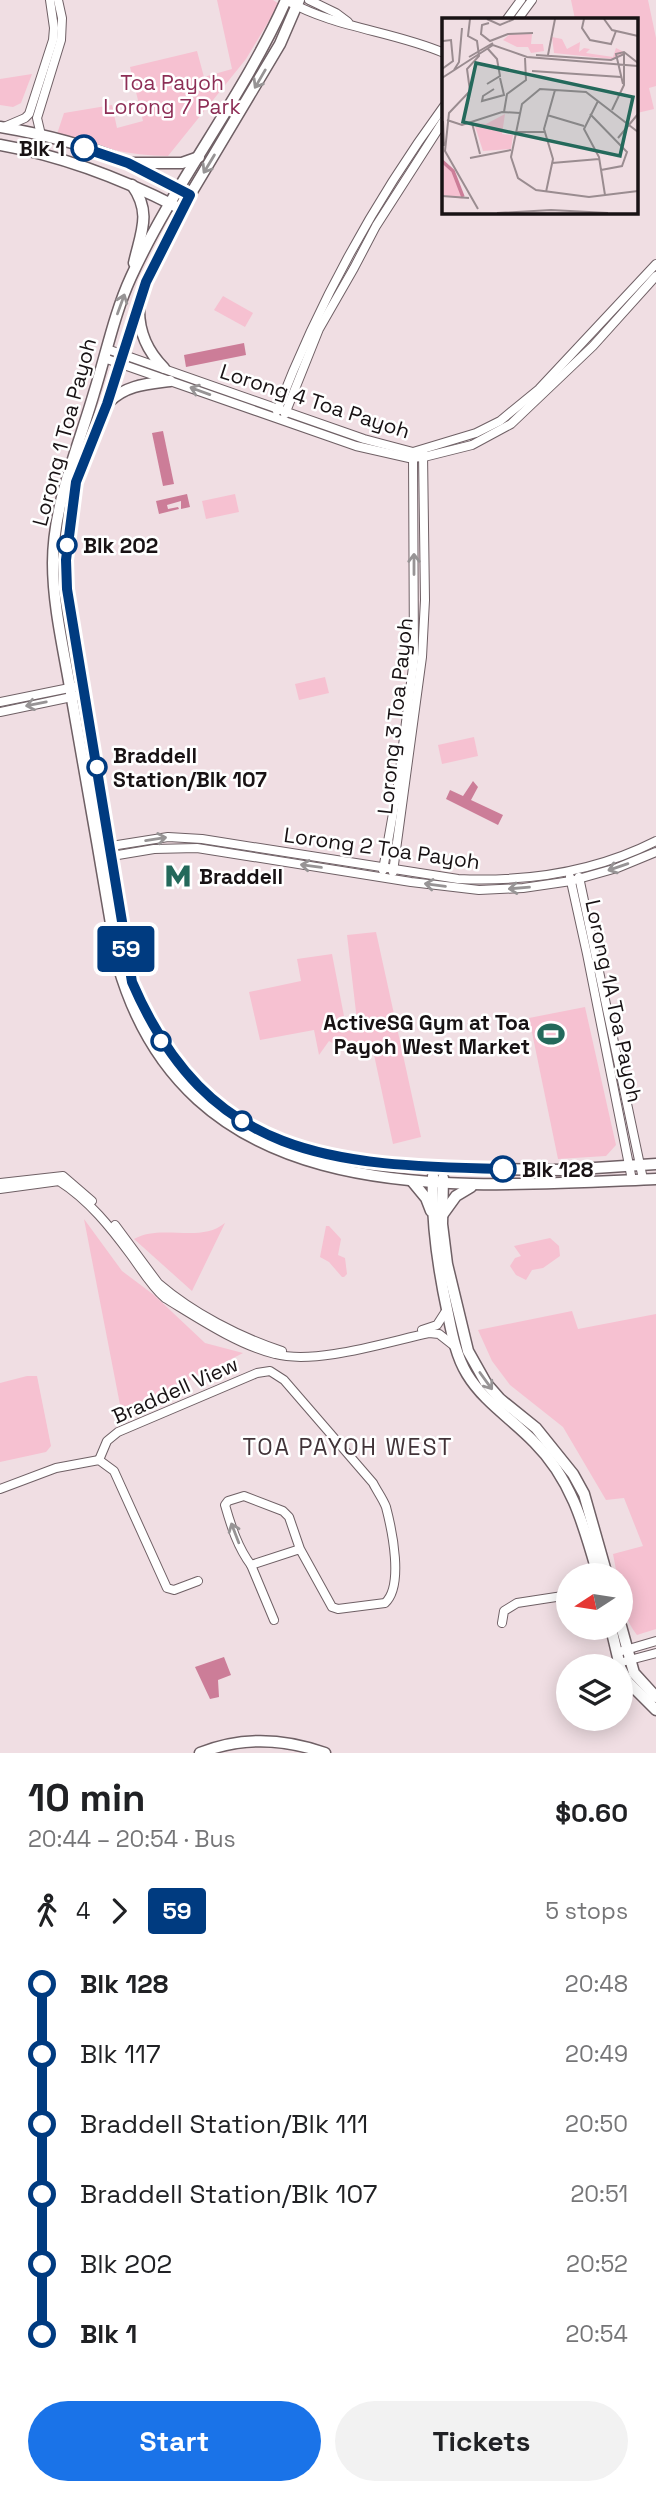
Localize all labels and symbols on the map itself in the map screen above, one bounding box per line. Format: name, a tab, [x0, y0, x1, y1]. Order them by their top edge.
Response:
inset map	[442, 18, 638, 214]
one-way arrow	[253, 68, 267, 88]
park label: Toa Payoh Lorong 7 Park	[103, 69, 241, 120]
place label: Blk 1	[19, 135, 65, 162]
marker: Blk 1	[71, 135, 97, 161]
one-way arrow	[202, 153, 216, 173]
one-way arrow	[116, 294, 128, 316]
street label: Lorong 1 Toa Payoh	[26, 335, 102, 529]
street label: Lorong 4 Toa Payoh	[217, 358, 413, 444]
one-way arrow	[189, 384, 211, 396]
place label: Blk 202	[83, 532, 158, 559]
marker: Blk 202	[57, 535, 77, 555]
one-way arrow	[407, 553, 421, 576]
street label: Lorong 3 Toa Payoh	[371, 616, 419, 816]
one-way arrow	[25, 698, 48, 712]
place label: Braddell Station/Blk 107	[113, 742, 267, 793]
marker: Braddell Station/Blk 107	[87, 757, 107, 777]
street label: Lorong 2 Toa Payoh	[282, 821, 482, 875]
one-way arrow	[144, 832, 167, 845]
one-way arrow	[300, 860, 323, 873]
metro station icon: Braddell	[163, 861, 193, 891]
one-way arrow	[607, 861, 629, 874]
place label: Braddell	[199, 863, 283, 890]
one-way arrow	[424, 879, 447, 892]
one-way arrow	[508, 882, 531, 895]
street label: Lorong 1A Toa Payoh	[579, 897, 649, 1105]
line badge: 59	[94, 926, 158, 972]
place label: ActiveSG Gym at Toa Payoh West Market	[323, 1009, 530, 1060]
sports icon: ActiveSG Gym at Toa Payoh West Market	[536, 1019, 566, 1049]
unlabelled marker	[151, 1031, 171, 1051]
unlabelled marker	[232, 1111, 252, 1131]
marker: Blk 128	[490, 1156, 516, 1182]
place label: Blk 128	[522, 1156, 594, 1183]
street label: Braddell View	[108, 1350, 242, 1430]
one-way arrow	[479, 1371, 493, 1390]
district label: TOA PAYOH WEST	[243, 1432, 453, 1462]
one-way arrow	[227, 1522, 240, 1544]
north arrow	[556, 1563, 634, 1640]

